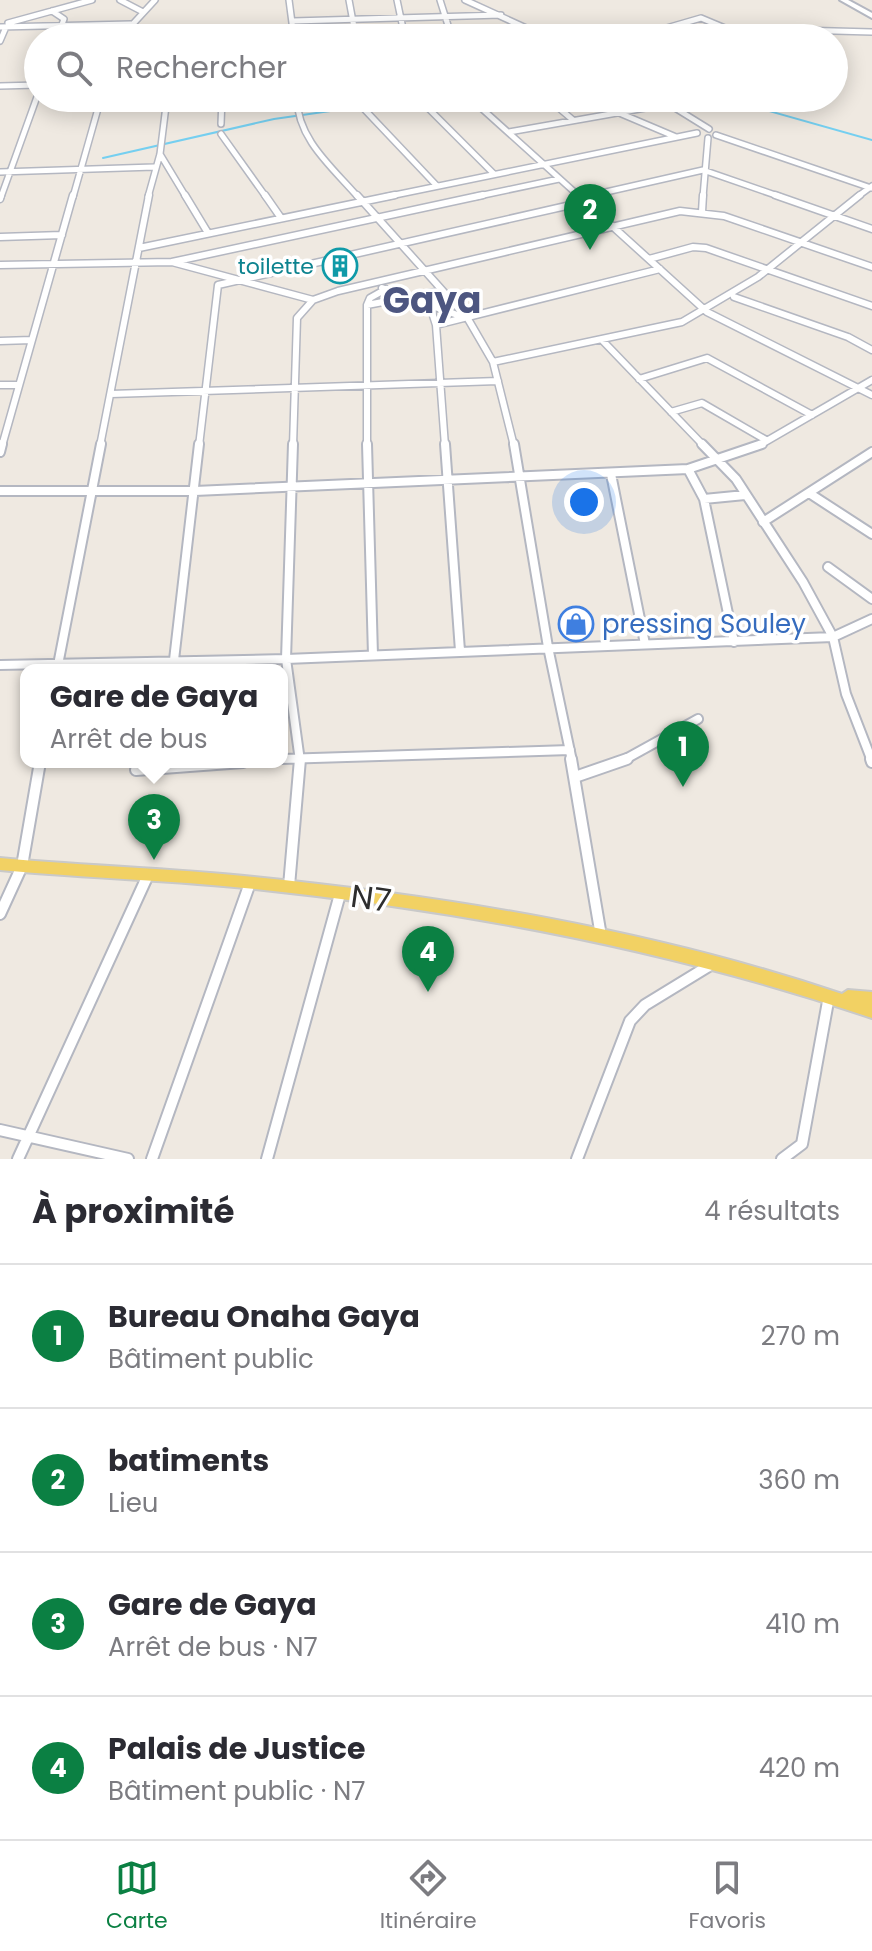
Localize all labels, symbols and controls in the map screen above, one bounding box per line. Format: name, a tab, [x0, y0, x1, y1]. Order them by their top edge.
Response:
search box	[24, 24, 848, 112]
icon: search	[52, 46, 96, 90]
text: Rechercher	[116, 46, 287, 89]
pin: 2	[564, 184, 616, 250]
building icon: toilette	[321, 247, 359, 285]
place label: toilette	[238, 251, 314, 282]
district label: Gaya	[382, 275, 482, 326]
your location	[564, 482, 604, 522]
shop icon: pressing Souley	[557, 605, 595, 643]
place label: pressing Souley	[602, 606, 806, 642]
popup	[20, 664, 288, 768]
text: Gare de Gaya	[50, 675, 258, 718]
text: Arrêt de bus	[50, 721, 208, 757]
pin: 1	[657, 721, 709, 787]
pin: 3	[128, 794, 180, 860]
street label: N7	[348, 873, 394, 923]
pin: 4	[402, 926, 454, 992]
text: À proximité	[32, 1187, 234, 1235]
text: 4 résultats	[704, 1193, 840, 1229]
text: Bureau Onaha Gaya	[108, 1295, 420, 1338]
text: 1	[53, 1318, 63, 1354]
text: 270 m	[761, 1318, 840, 1354]
text: Bâtiment public	[108, 1341, 314, 1377]
text: batiments	[108, 1439, 269, 1482]
text: 2	[51, 1462, 65, 1498]
text: 360 m	[758, 1462, 840, 1498]
text: Lieu	[108, 1485, 158, 1521]
text: Gare de Gaya	[108, 1583, 317, 1626]
text: 3	[50, 1606, 66, 1642]
text: 410 m	[765, 1606, 840, 1642]
text: Arrêt de bus · N7	[108, 1629, 318, 1665]
text: Palais de Justice	[108, 1727, 365, 1770]
text: 4	[49, 1750, 67, 1786]
text: 420 m	[759, 1750, 840, 1786]
text: Bâtiment public · N7	[108, 1773, 366, 1809]
tab: Carte	[106, 1856, 168, 1937]
tab: Itinéraire	[380, 1856, 477, 1937]
tab: Favoris	[689, 1856, 766, 1937]

